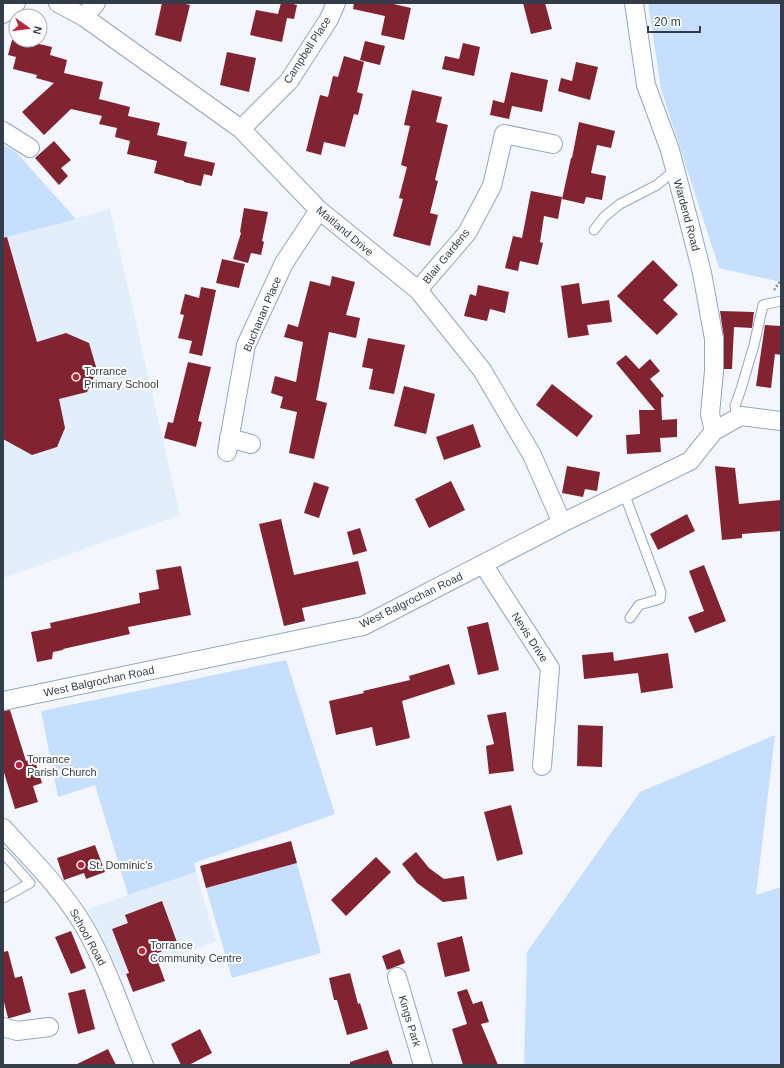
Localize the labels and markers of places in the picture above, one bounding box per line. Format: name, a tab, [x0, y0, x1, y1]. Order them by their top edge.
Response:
place label: Torrance Primary School	[84, 365, 159, 390]
marker: Torrance Primary School	[71, 372, 81, 382]
place label: Torrance Parish Church	[27, 753, 97, 778]
marker: Torrance Parish Church	[14, 760, 24, 770]
place label: St. Dominic's	[89, 859, 153, 871]
marker: St. Dominic's	[76, 860, 86, 870]
place label: Torrance Community Centre	[150, 939, 242, 964]
marker: Torrance Community Centre	[137, 946, 147, 956]

